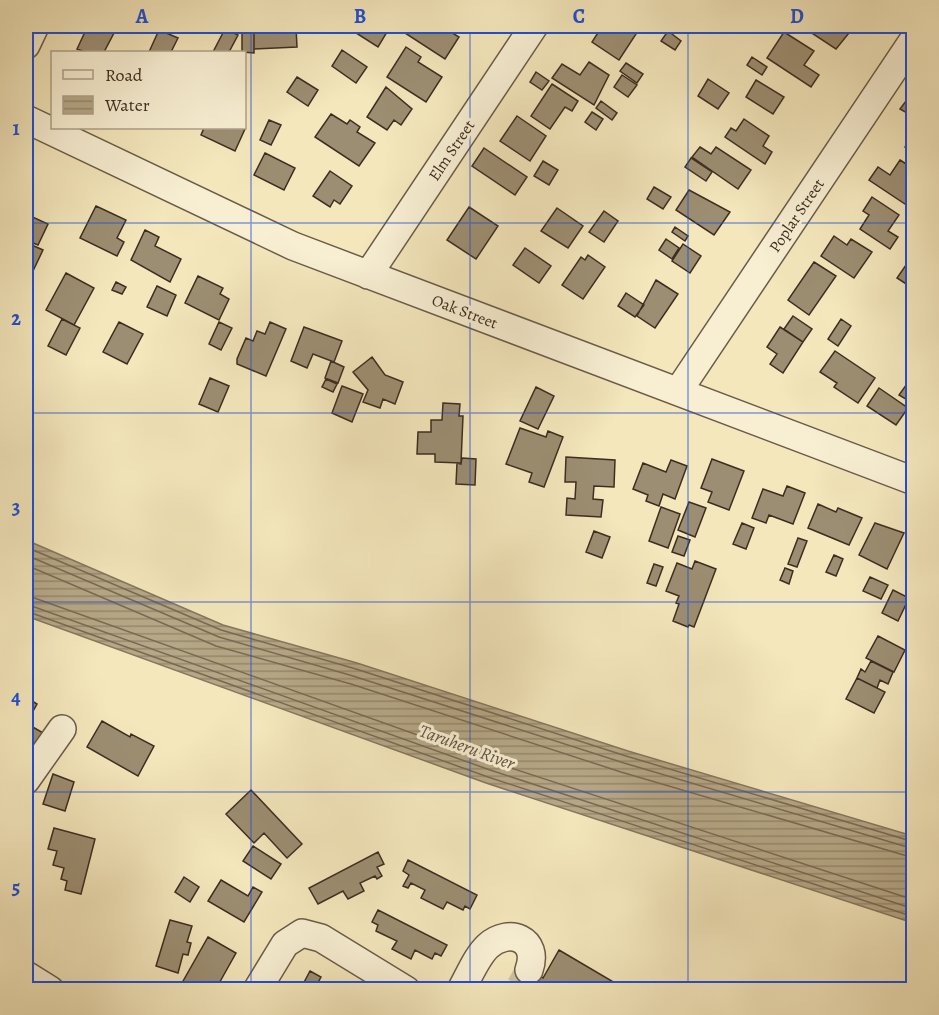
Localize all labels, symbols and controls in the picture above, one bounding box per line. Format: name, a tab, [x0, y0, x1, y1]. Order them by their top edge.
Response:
text: A	[135, 3, 149, 30]
text: B	[354, 3, 366, 30]
text: C	[573, 3, 585, 30]
text: D	[790, 3, 804, 30]
legend	[51, 51, 246, 129]
text: Road	[105, 63, 143, 87]
text: Water	[104, 93, 150, 117]
text: 1	[12, 115, 20, 142]
street label: Elm Street	[423, 116, 480, 185]
street label: Poplar Street	[764, 174, 830, 257]
street label: Oak Street	[428, 289, 501, 335]
text: 2	[11, 305, 21, 332]
text: 3	[12, 494, 20, 521]
text: 4	[11, 684, 21, 711]
water label: Taruheru River	[416, 719, 519, 776]
text: 5	[12, 874, 20, 901]

